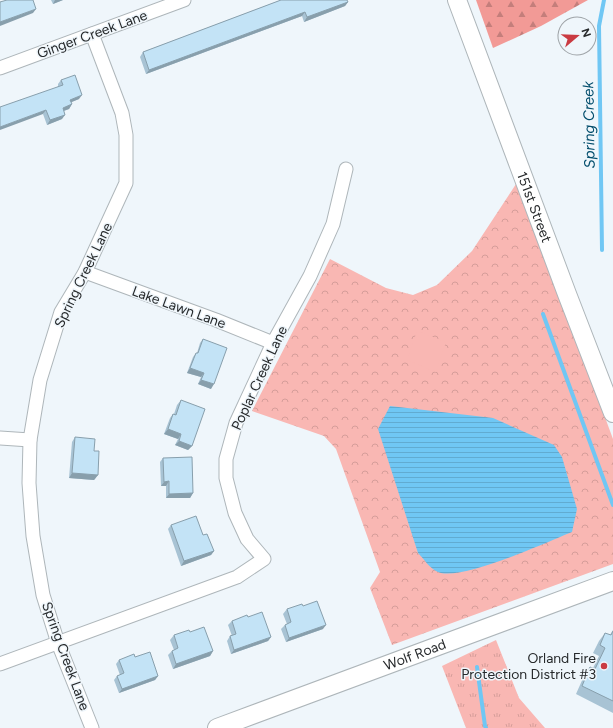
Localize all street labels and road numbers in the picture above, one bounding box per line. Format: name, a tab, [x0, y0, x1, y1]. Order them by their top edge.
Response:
street label: Ginger Creek Lane	[35, 7, 150, 62]
street label: 151st Street	[513, 169, 555, 245]
street label: Spring Creek Lane	[51, 220, 116, 330]
street label: Lake Lawn Lane	[130, 283, 228, 332]
street label: Poplar Creek Lane	[228, 323, 291, 433]
street label: Spring Creek Lane	[38, 599, 93, 713]
street label: Wolf Road	[382, 636, 448, 674]

